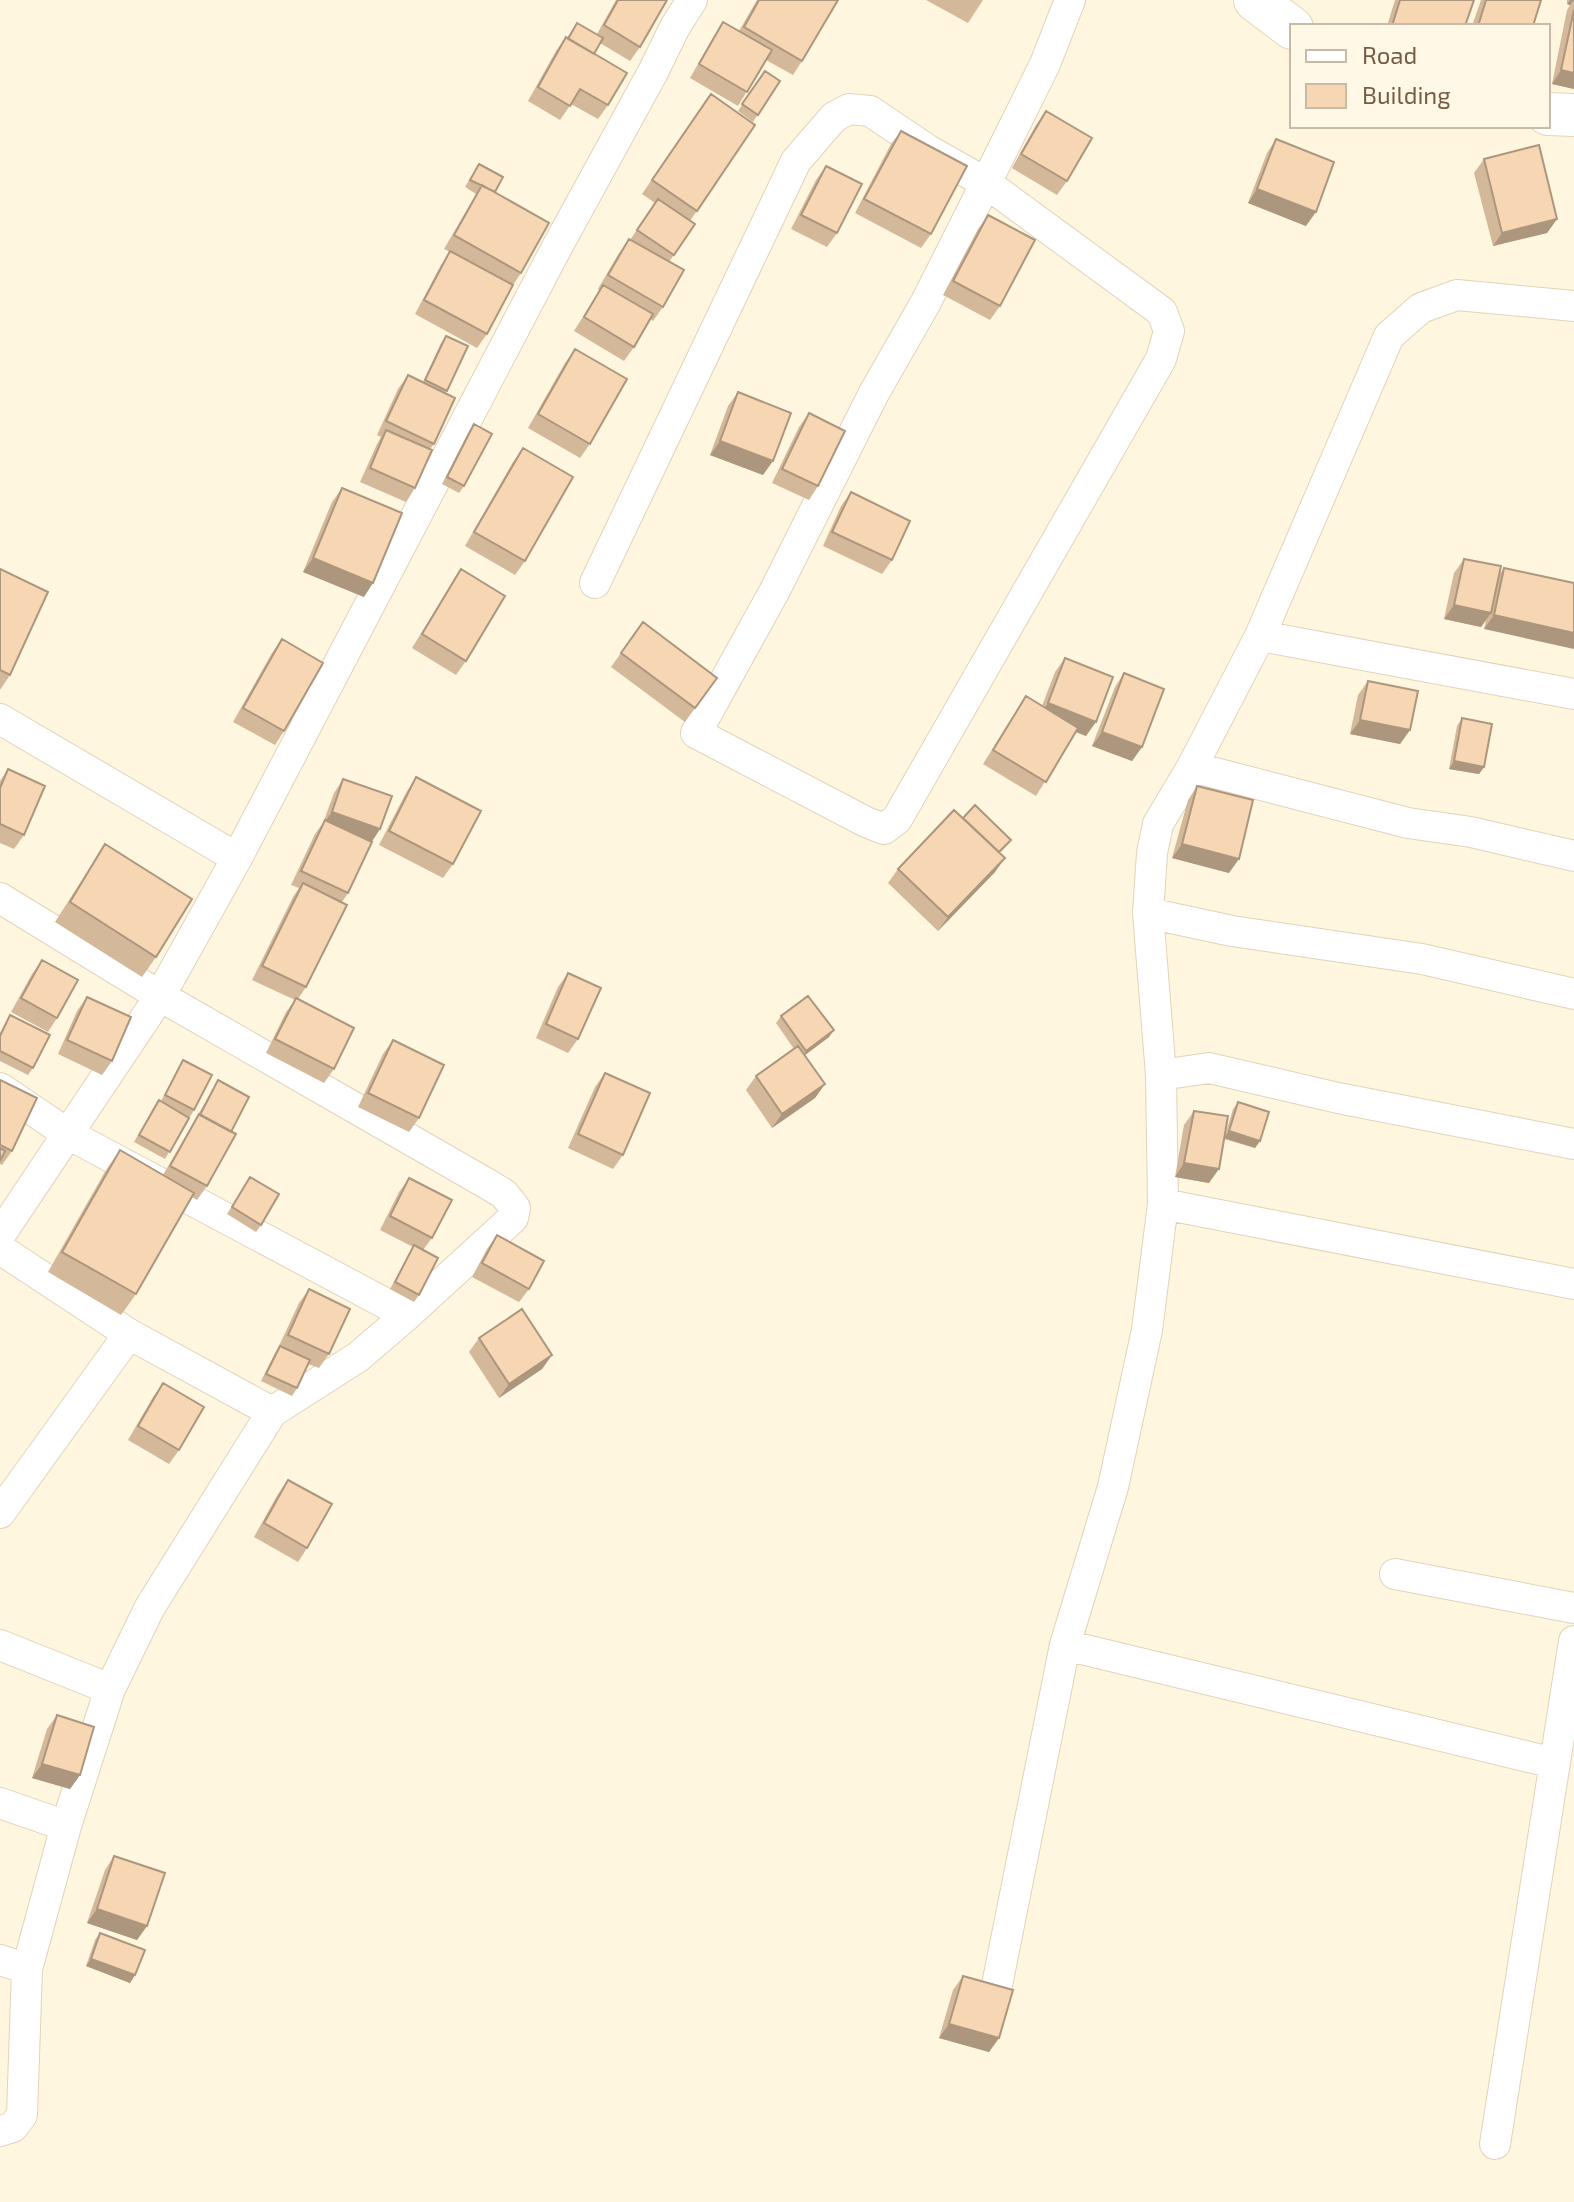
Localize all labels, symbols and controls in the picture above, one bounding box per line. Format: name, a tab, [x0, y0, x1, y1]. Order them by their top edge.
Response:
legend	[1290, 24, 1550, 128]
text: Road	[1362, 40, 1417, 69]
text: Building	[1362, 80, 1451, 109]

